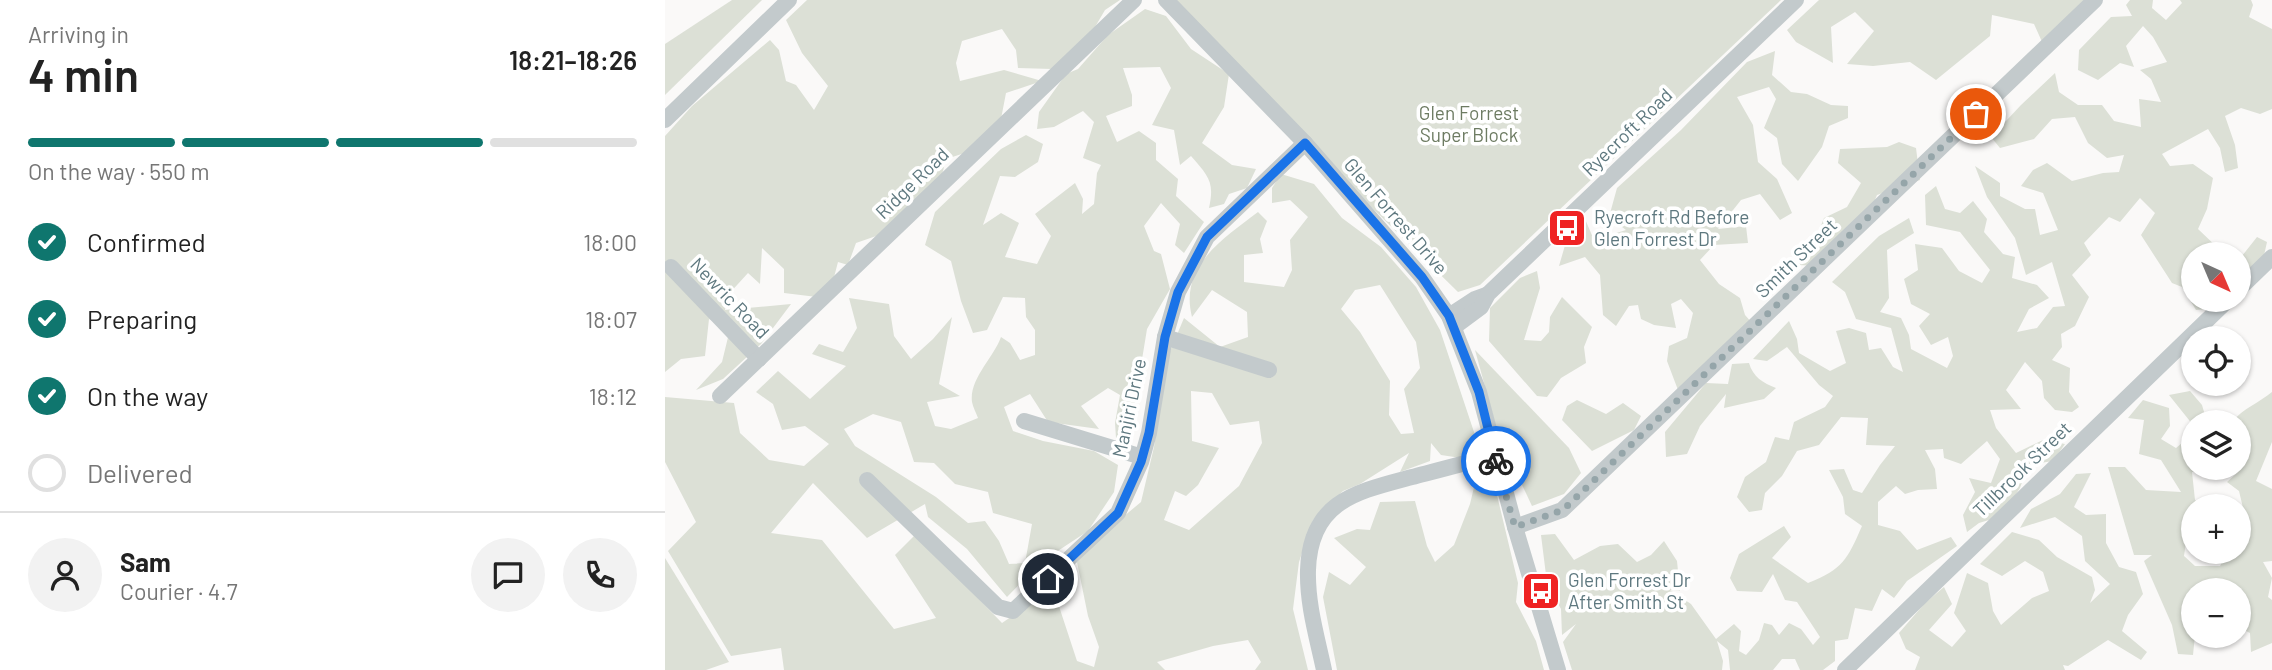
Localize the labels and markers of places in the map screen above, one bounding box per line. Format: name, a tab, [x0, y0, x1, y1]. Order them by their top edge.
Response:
pin	[1946, 84, 2006, 144]
place label: Ryecroft Rd Before Glen Forrest Dr	[1594, 205, 1749, 250]
bus stop icon: Ryecroft Rd Before Glen Forrest Dr	[1546, 207, 1588, 249]
pin	[1018, 549, 1078, 609]
place label: Glen Forrest Dr After Smith St	[1568, 568, 1691, 613]
bus stop icon: Glen Forrest Dr After Smith St	[1520, 570, 1562, 612]

